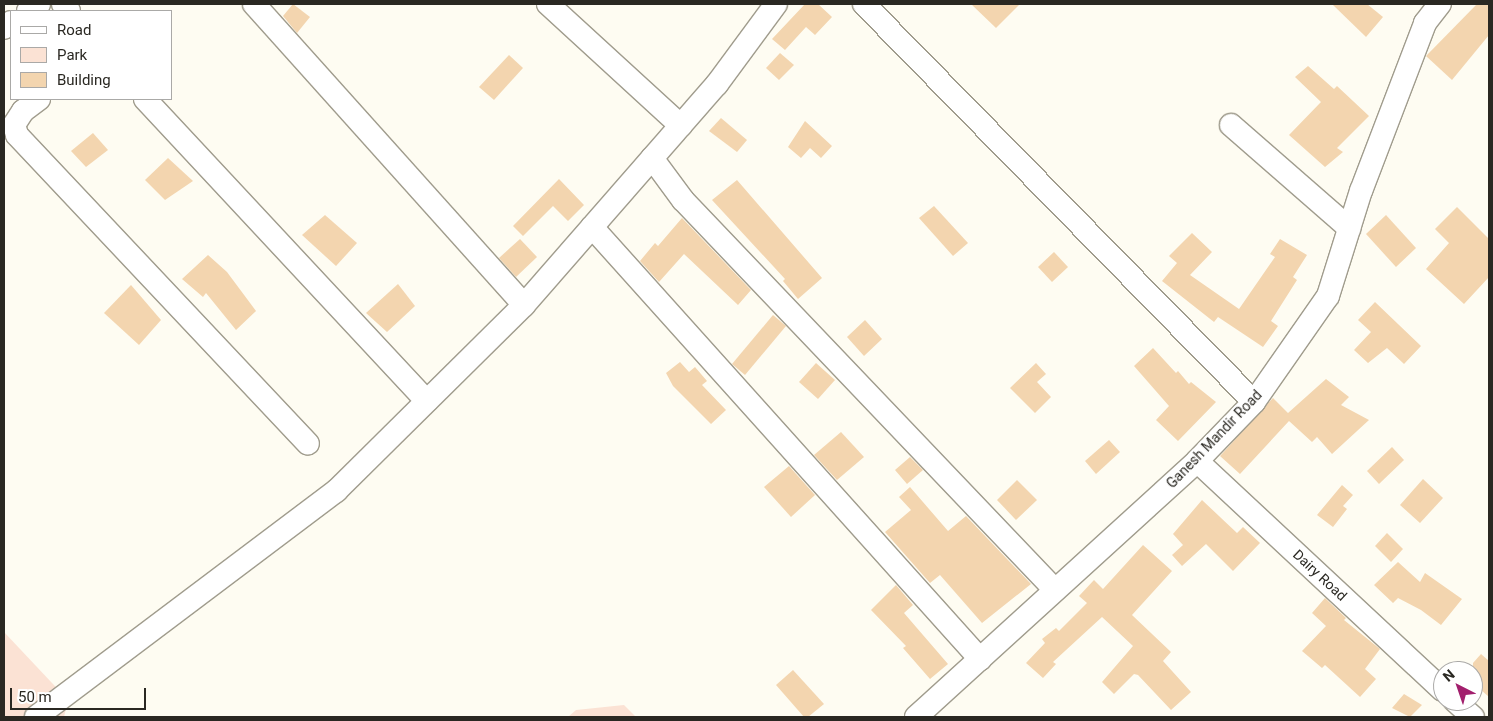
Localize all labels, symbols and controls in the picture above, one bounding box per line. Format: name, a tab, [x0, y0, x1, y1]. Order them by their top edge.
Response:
legend	[10, 10, 172, 100]
text: Road	[57, 21, 91, 39]
text: Park	[57, 46, 87, 64]
text: Building	[57, 71, 111, 89]
street label: Ganesh Mandir Road	[1163, 386, 1265, 492]
street label: Dairy Road	[1290, 546, 1350, 604]
north arrow	[1433, 661, 1483, 711]
text: N	[1440, 666, 1458, 685]
scale bar	[12, 678, 149, 710]
text: 50 m	[18, 688, 52, 706]

